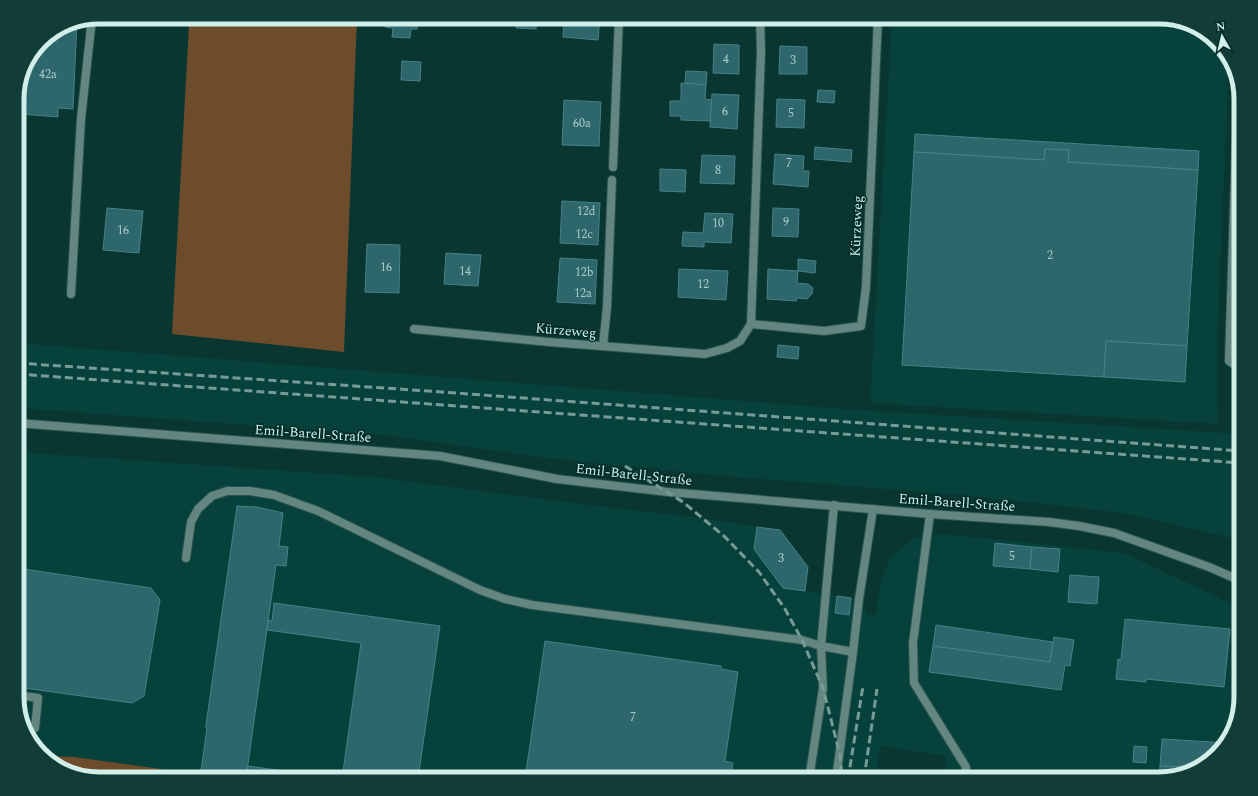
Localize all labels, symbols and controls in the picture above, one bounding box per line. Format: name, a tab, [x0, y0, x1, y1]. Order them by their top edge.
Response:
north arrow	[1202, 16, 1242, 56]
text: N	[1215, 18, 1226, 36]
house number: 4	[723, 50, 729, 69]
house number: 3	[790, 51, 796, 70]
house number: 42a	[39, 65, 57, 84]
house number: 6	[722, 102, 728, 121]
house number: 5	[788, 104, 794, 123]
house number: 60a	[573, 114, 591, 133]
house number: 7	[786, 154, 792, 173]
house number: 8	[715, 161, 721, 180]
street label: Kürzeweg	[844, 195, 869, 257]
house number: 12d	[577, 202, 596, 221]
house number: 9	[783, 213, 789, 232]
house number: 10	[712, 214, 724, 233]
house number: 16	[117, 221, 129, 240]
house number: 12c	[575, 225, 593, 244]
house number: 2	[1047, 246, 1053, 265]
house number: 16	[380, 258, 392, 277]
house number: 14	[459, 262, 471, 281]
house number: 12b	[575, 263, 594, 282]
house number: 12	[697, 275, 709, 294]
house number: 12a	[574, 284, 592, 303]
street label: Kürzeweg	[534, 317, 597, 344]
street label: Emil-Barell-Straße	[254, 419, 372, 448]
street label: Emil-Barell-Straße	[575, 458, 694, 491]
street label: Emil-Barell-Straße	[898, 488, 1016, 517]
house number: 5	[1009, 547, 1015, 566]
house number: 3	[778, 549, 784, 568]
house number: 7	[630, 708, 636, 727]

